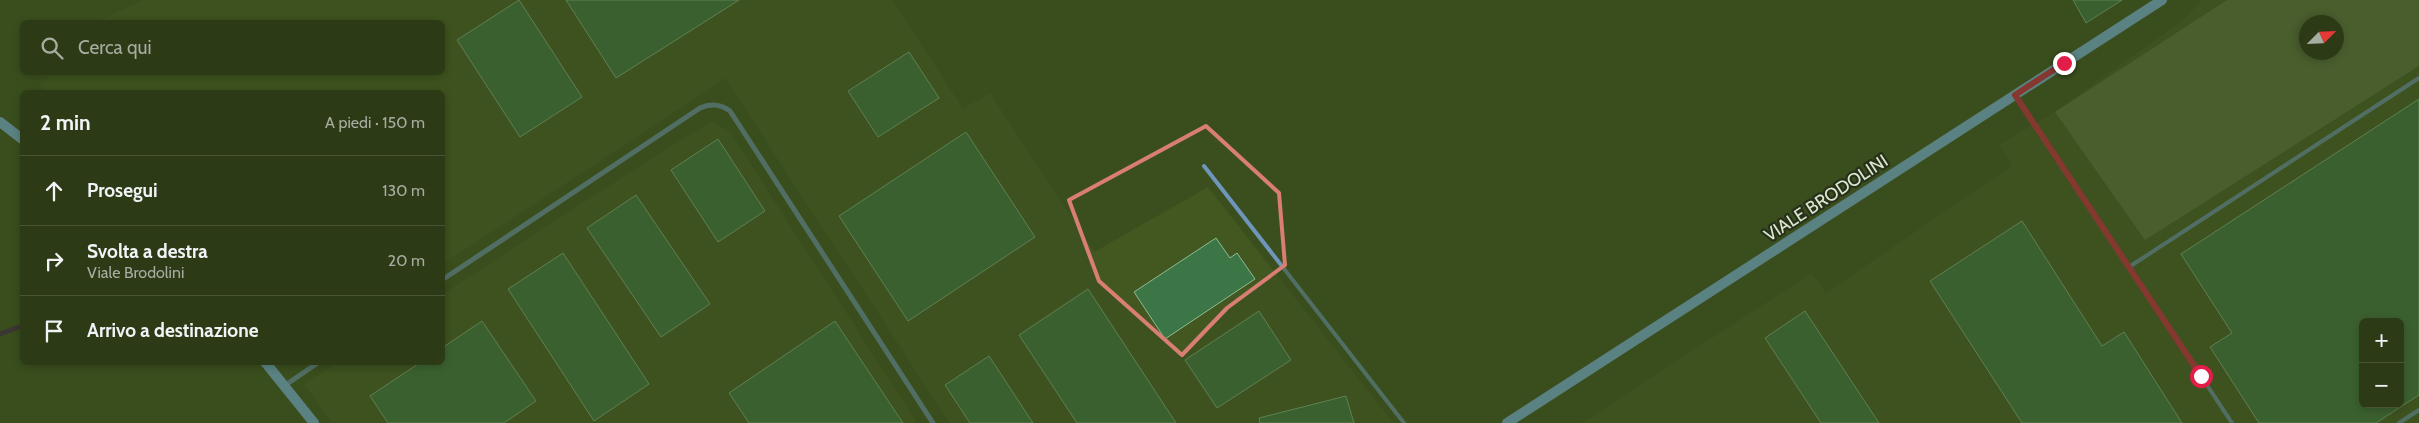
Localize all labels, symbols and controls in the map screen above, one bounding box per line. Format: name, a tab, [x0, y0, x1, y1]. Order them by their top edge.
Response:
north arrow	[2299, 15, 2344, 60]
search box	[20, 20, 445, 75]
icon: search	[38, 34, 66, 62]
text: Cerca qui	[78, 36, 152, 59]
route end	[2053, 52, 2076, 75]
text: 2 min	[40, 110, 91, 135]
text: A piedi · 150 m	[325, 113, 425, 132]
street label: VIALE BRODOLINI	[1760, 150, 1892, 246]
icon: ahead	[40, 177, 68, 205]
text: Prosegui	[87, 179, 158, 202]
text: 130 m	[382, 181, 425, 200]
text: Svolta a destra	[87, 240, 208, 263]
icon: right	[40, 247, 68, 275]
text: 20 m	[388, 251, 425, 270]
text: Viale Brodolini	[87, 263, 184, 282]
icon: arrive	[40, 317, 68, 345]
map controls	[2359, 318, 2404, 408]
button: +	[2359, 318, 2404, 363]
text: Arrivo a destinazione	[87, 319, 258, 342]
button: −	[2359, 363, 2404, 408]
route start	[2190, 365, 2213, 388]

